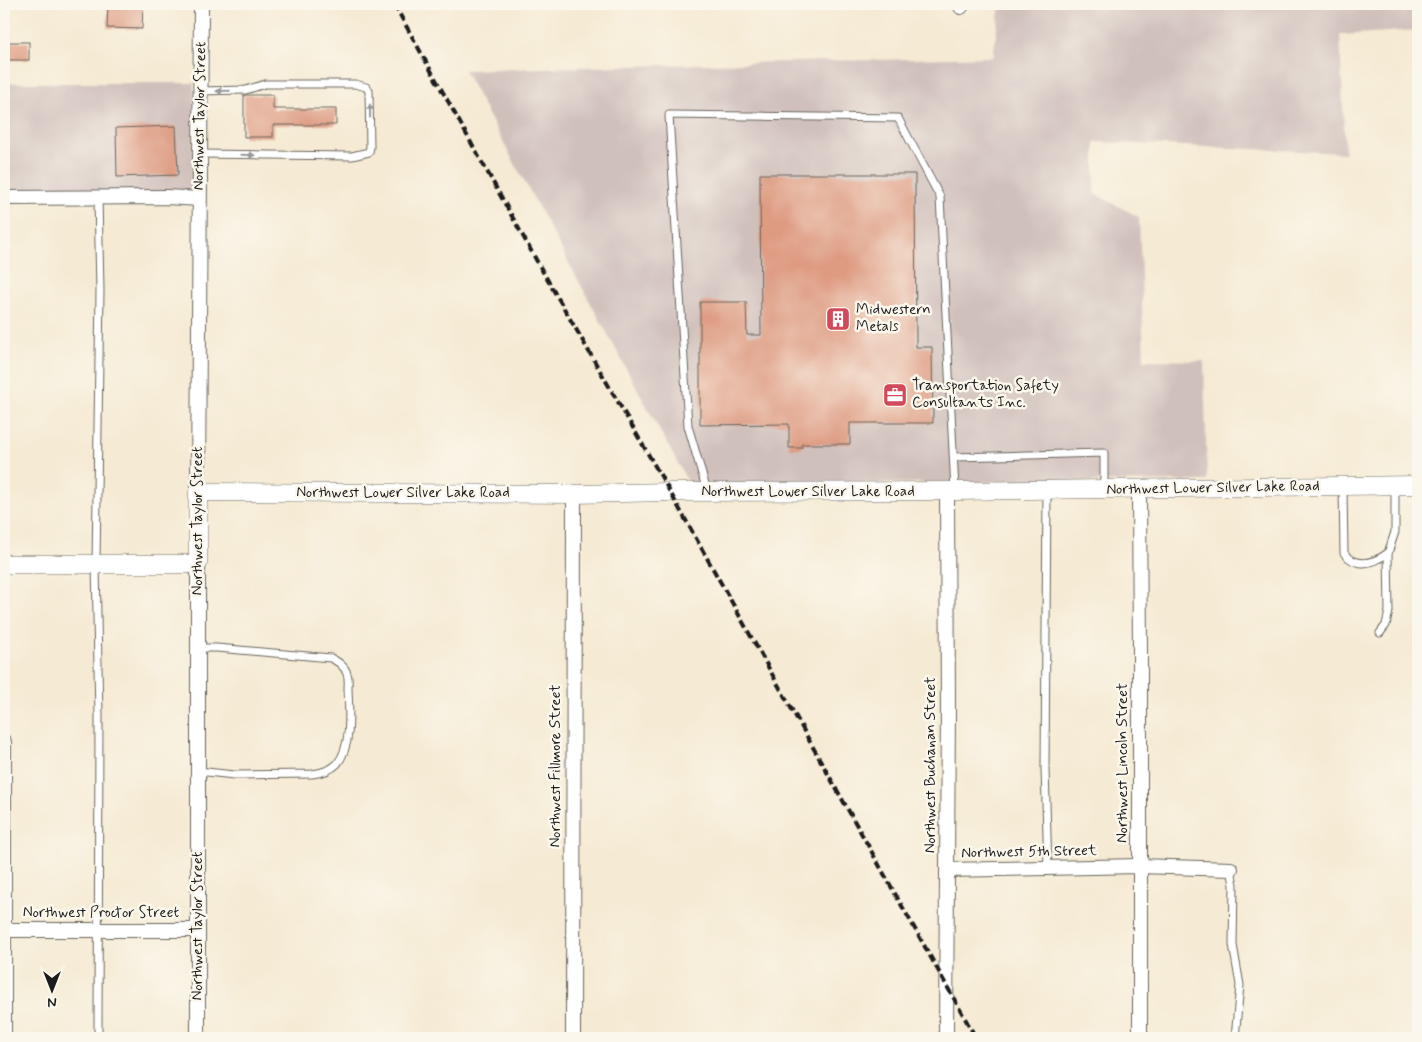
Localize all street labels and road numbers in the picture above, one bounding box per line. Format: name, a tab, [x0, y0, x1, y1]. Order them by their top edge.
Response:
street label: Northwest Taylor Street	[189, 41, 211, 191]
street label: Northwest Taylor Street	[188, 446, 208, 595]
street label: Northwest Lower Silver Lake Road	[1106, 476, 1320, 500]
street label: Northwest Lower Silver Lake Road	[701, 482, 915, 502]
street label: Northwest Lower Silver Lake Road	[296, 483, 510, 503]
street label: Northwest Buchanan Street	[921, 677, 941, 853]
street label: Northwest Lincoln Street	[1113, 683, 1133, 843]
street label: Northwest Fillmore Street	[546, 684, 566, 848]
street label: Northwest 5th Street	[961, 841, 1097, 863]
street label: Northwest Taylor Street	[188, 851, 208, 1000]
street label: Northwest Proctor Street	[23, 903, 180, 923]

